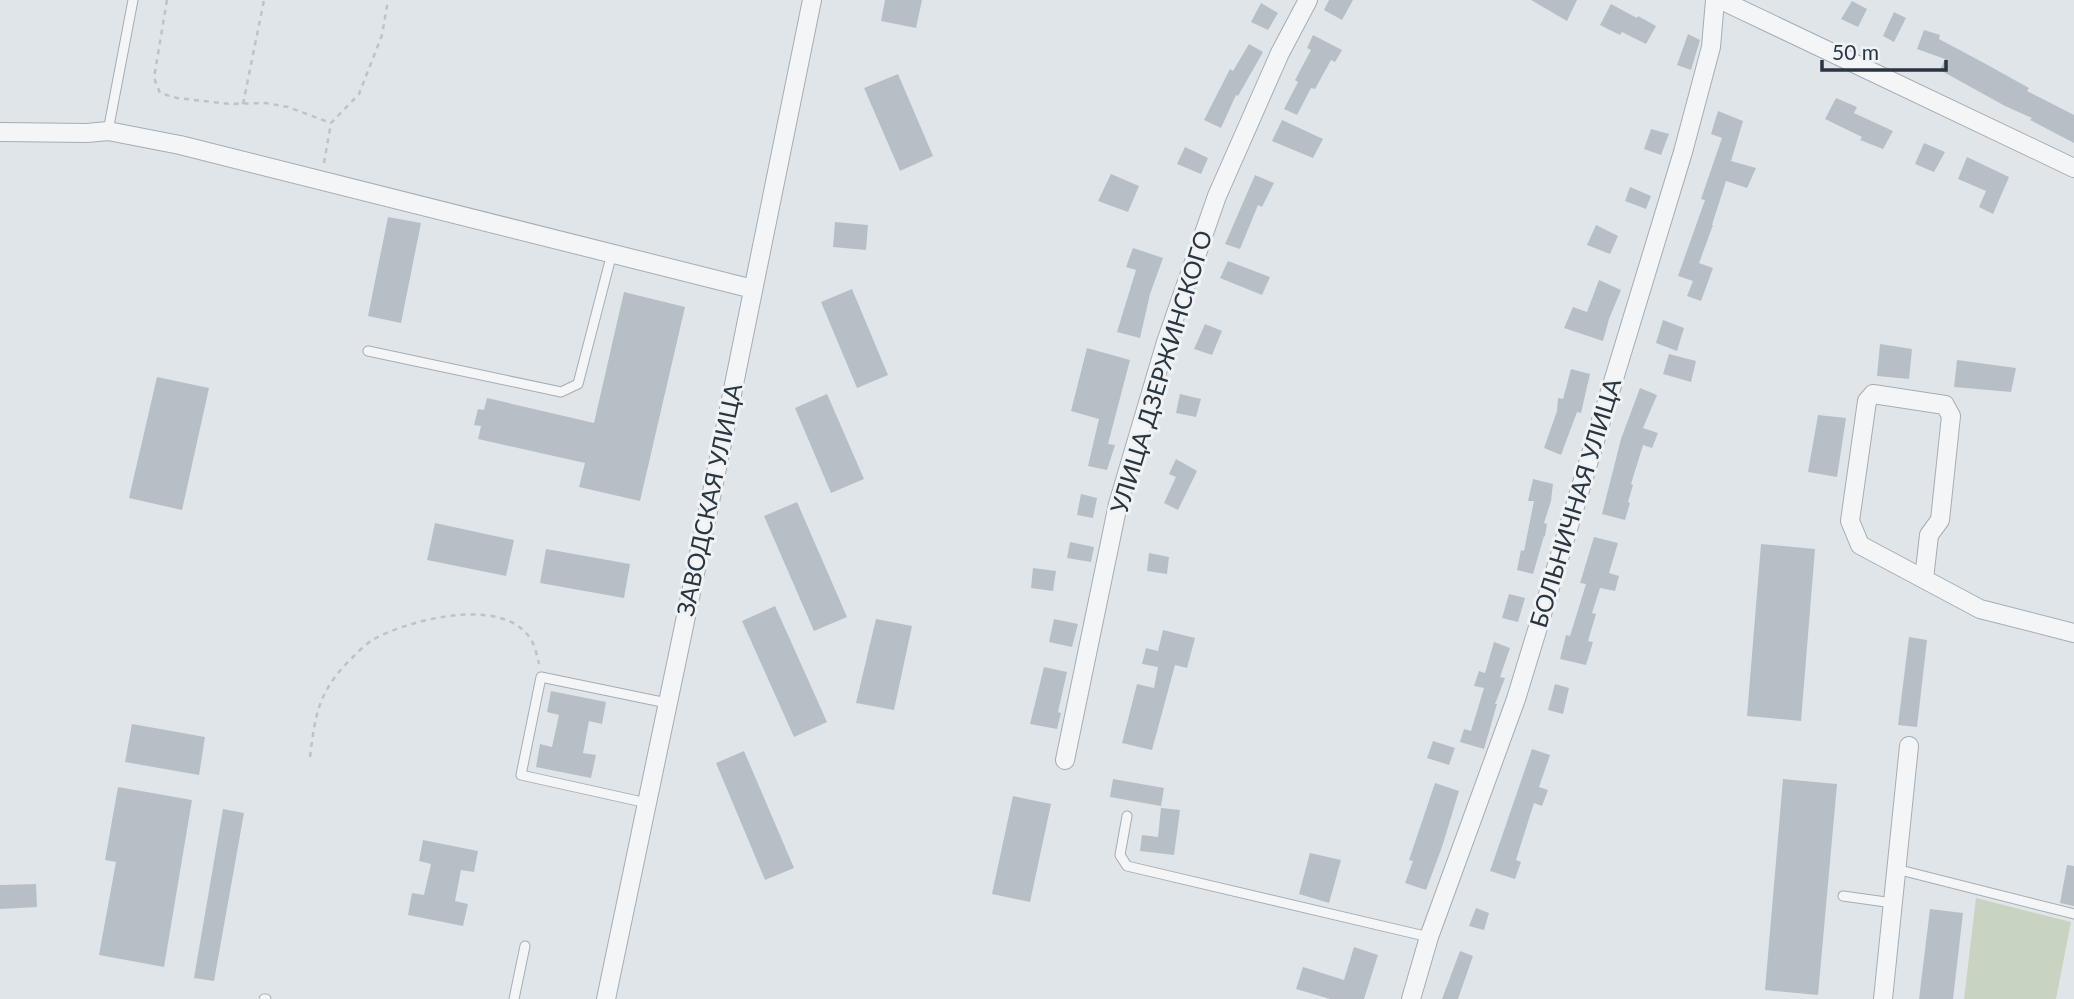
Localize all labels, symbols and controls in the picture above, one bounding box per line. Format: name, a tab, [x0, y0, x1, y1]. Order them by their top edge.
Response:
scale bar	[1822, 28, 1946, 72]
text: 50 m	[1832, 39, 1879, 64]
street label: УЛИЦА ДЗЕРЖИНСКОГО	[1104, 227, 1217, 517]
street label: БОЛЬНИЧНАЯ УЛИЦА	[1523, 374, 1627, 631]
street label: ЗАВОДСКАЯ УЛИЦА	[670, 380, 748, 619]

